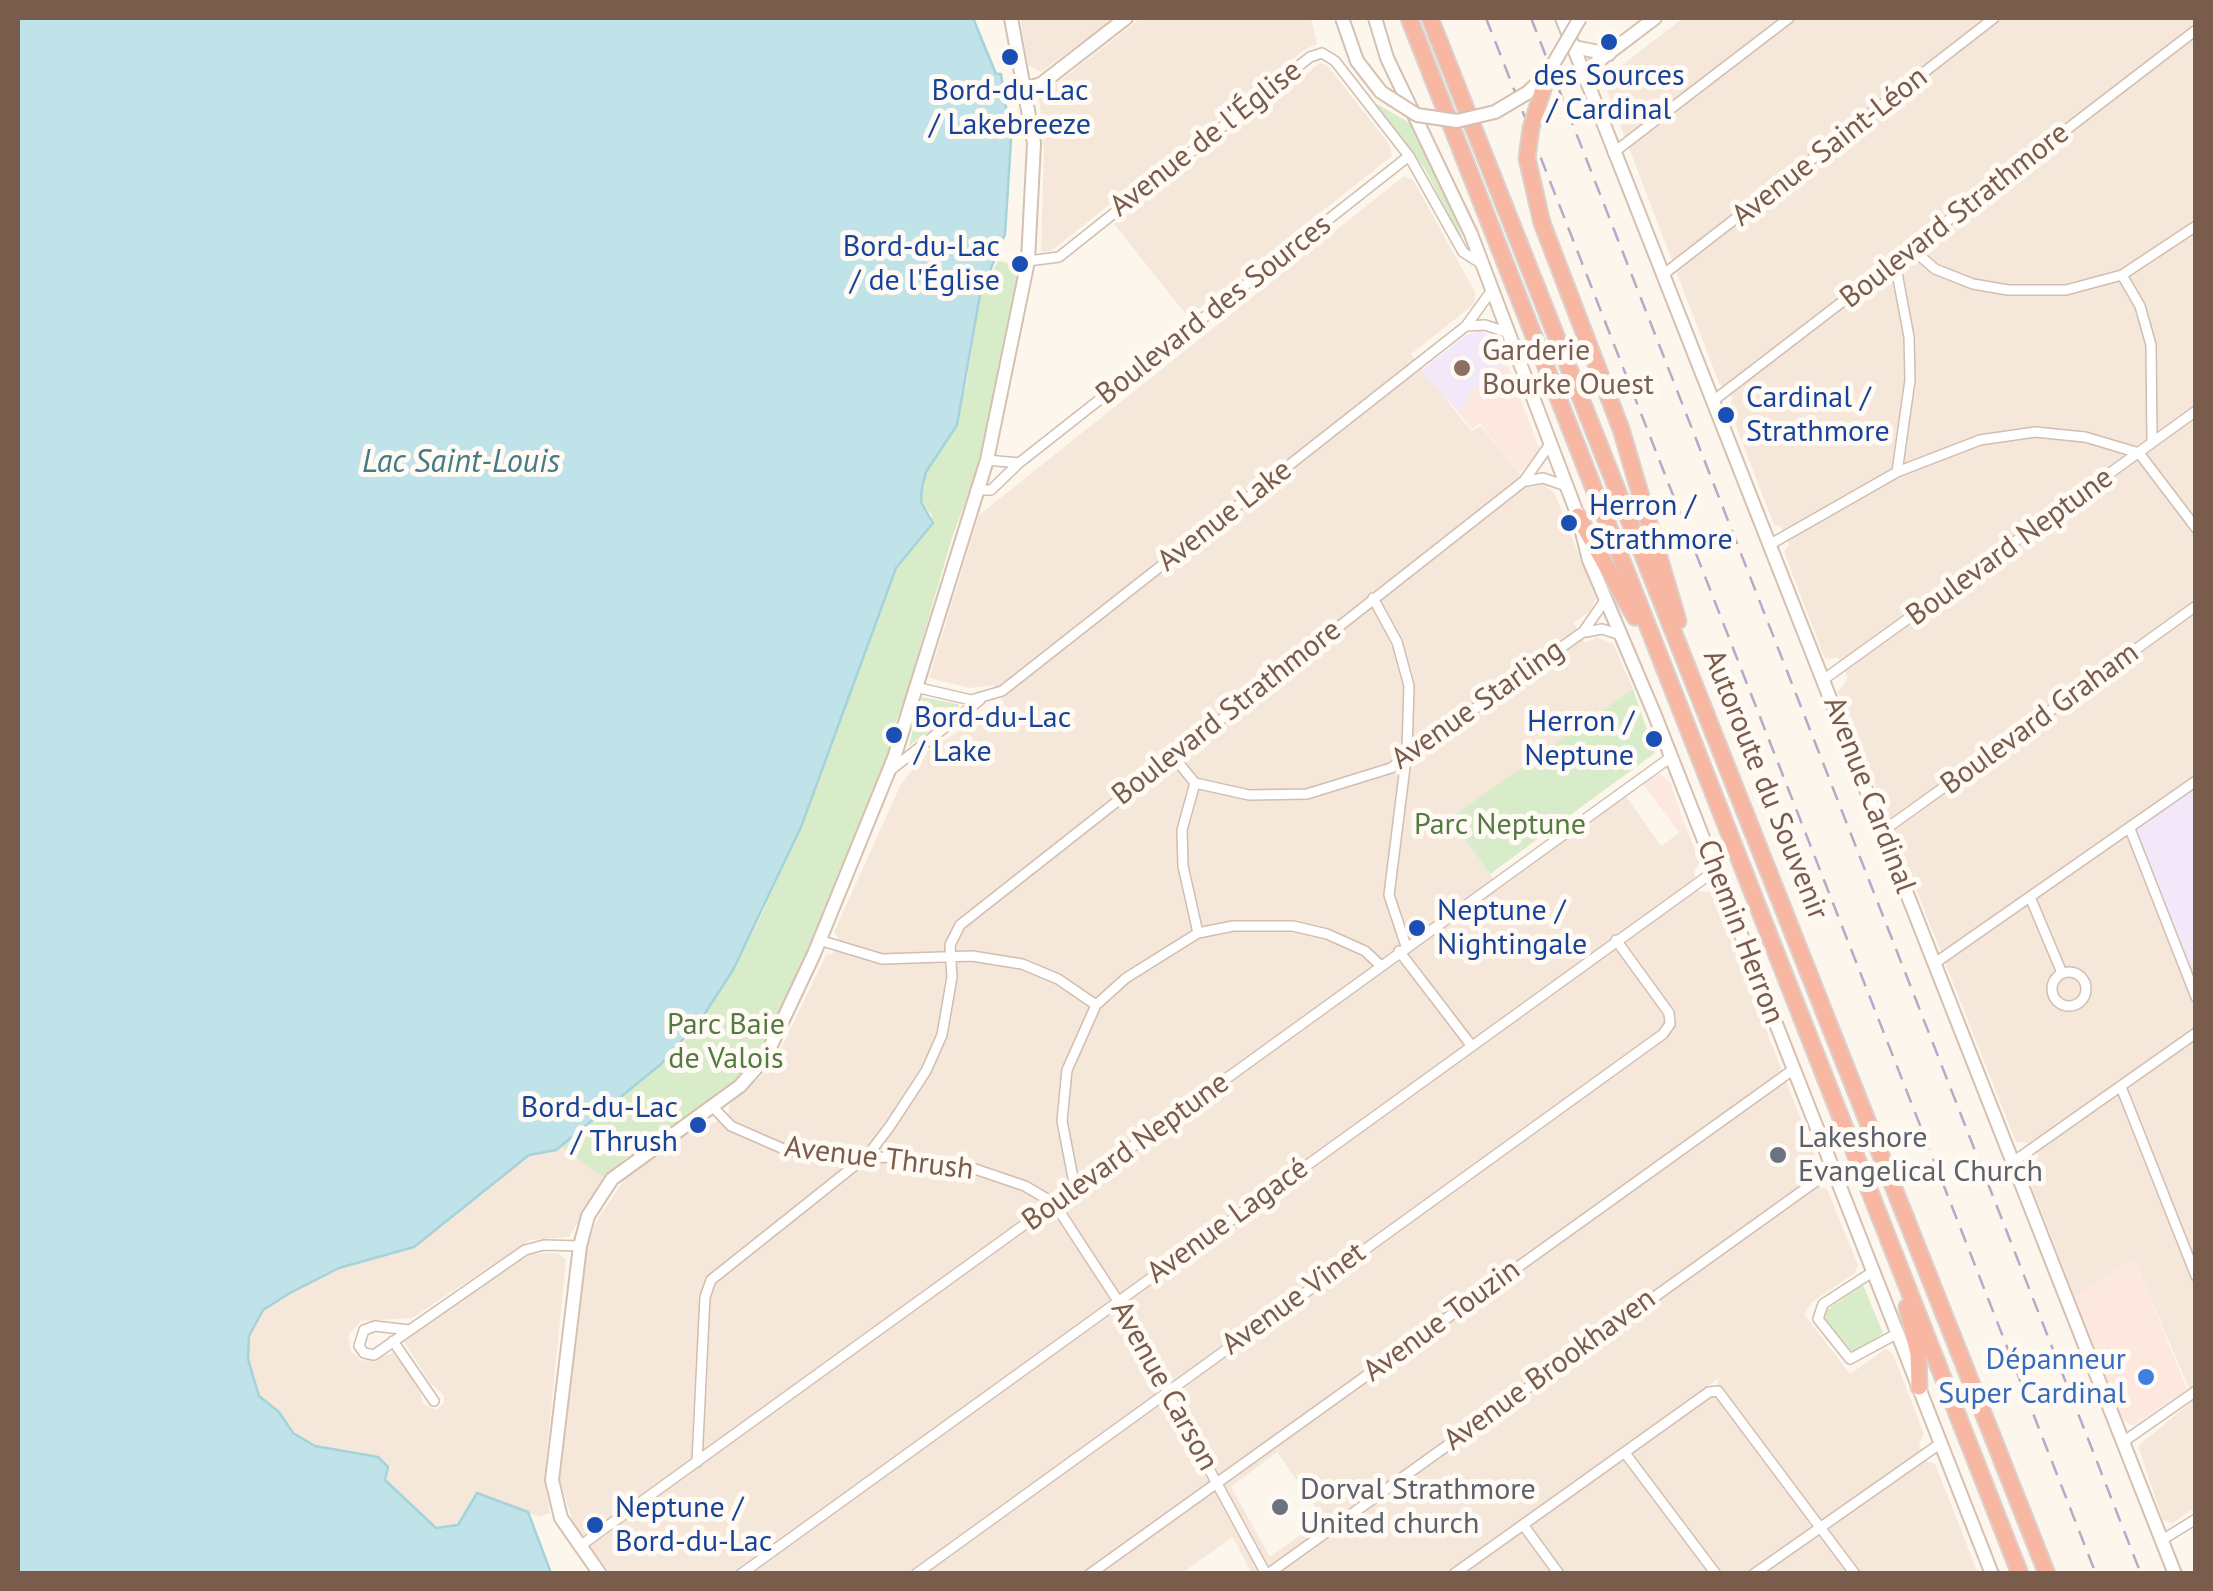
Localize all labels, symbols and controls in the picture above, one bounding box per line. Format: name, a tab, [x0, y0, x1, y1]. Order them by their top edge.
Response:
marker: des Sources / Cardinal	[1598, 31, 1620, 53]
marker: Bord-du-Lac / Lakebreeze	[999, 46, 1021, 68]
street label: Avenue de l'Église	[1103, 53, 1309, 225]
place label: des Sources / Cardinal	[1533, 58, 1685, 128]
street label: Avenue Saint-Léon	[1725, 60, 1935, 234]
place label: Bord-du-Lac / Lakebreeze	[929, 73, 1091, 144]
street label: Boulevard Strathmore	[1833, 115, 2077, 317]
street label: Boulevard des Sources	[1089, 207, 1339, 413]
place label: Bord-du-Lac / de l'Église	[843, 229, 1000, 300]
marker: Bord-du-Lac / de l'Église	[1009, 253, 1031, 275]
place label: Garderie Bourke Ouest	[1482, 333, 1654, 404]
marker: Garderie Bourke Ouest	[1451, 357, 1473, 379]
place label: Cardinal / Strathmore	[1746, 380, 1890, 450]
marker: Cardinal / Strathmore	[1715, 404, 1737, 426]
water label: Lac Saint-Louis	[362, 444, 560, 482]
street label: Avenue Lake	[1151, 452, 1299, 580]
street label: Boulevard Neptune	[1900, 460, 2120, 634]
place label: Herron / Strathmore	[1589, 488, 1733, 558]
marker: Herron / Strathmore	[1558, 512, 1580, 534]
street label: Boulevard Strathmore	[1105, 612, 1349, 814]
street label: Avenue Starling	[1385, 632, 1571, 778]
street label: Boulevard Graham	[1934, 635, 2146, 803]
street label: Autoroute du Souvenir	[1694, 645, 1836, 925]
street label: Avenue Cardinal	[1815, 692, 1923, 898]
place label: Bord-du-Lac / Lake	[914, 700, 1071, 770]
place label: Herron / Neptune	[1524, 704, 1634, 774]
marker: Bord-du-Lac / Lake	[883, 724, 905, 746]
marker: Herron / Neptune	[1643, 728, 1665, 750]
park label: Parc Neptune	[1414, 807, 1586, 843]
street label: Chemin Herron	[1688, 835, 1792, 1029]
place label: Neptune / Nightingale	[1437, 893, 1587, 964]
marker: Neptune / Nightingale	[1406, 917, 1428, 939]
park label: Parc Baie de Valois	[667, 1007, 785, 1078]
street label: Boulevard Neptune	[1016, 1065, 1236, 1239]
place label: Bord-du-Lac / Thrush	[521, 1090, 678, 1160]
marker: Bord-du-Lac / Thrush	[687, 1114, 709, 1136]
place label: Lakeshore Evangelical Church	[1798, 1120, 2043, 1190]
street label: Avenue Thrush	[782, 1130, 976, 1188]
marker: Lakeshore Evangelical Church	[1767, 1144, 1789, 1166]
street label: Avenue Lagacé	[1140, 1150, 1316, 1292]
street label: Avenue Vinet	[1215, 1235, 1373, 1363]
street label: Avenue Touzin	[1357, 1252, 1527, 1390]
street label: Avenue Brookhaven	[1437, 1281, 1663, 1459]
street label: Avenue Carson	[1103, 1295, 1225, 1477]
place label: Dépanneur Super Cardinal	[1938, 1342, 2126, 1412]
marker: Dépanneur Super Cardinal	[2135, 1366, 2157, 1388]
place label: Dorval Strathmore United church	[1300, 1472, 1536, 1542]
place label: Neptune / Bord-du-Lac	[615, 1490, 772, 1560]
marker: Dorval Strathmore United church	[1269, 1496, 1291, 1518]
marker: Neptune / Bord-du-Lac	[584, 1514, 606, 1536]

